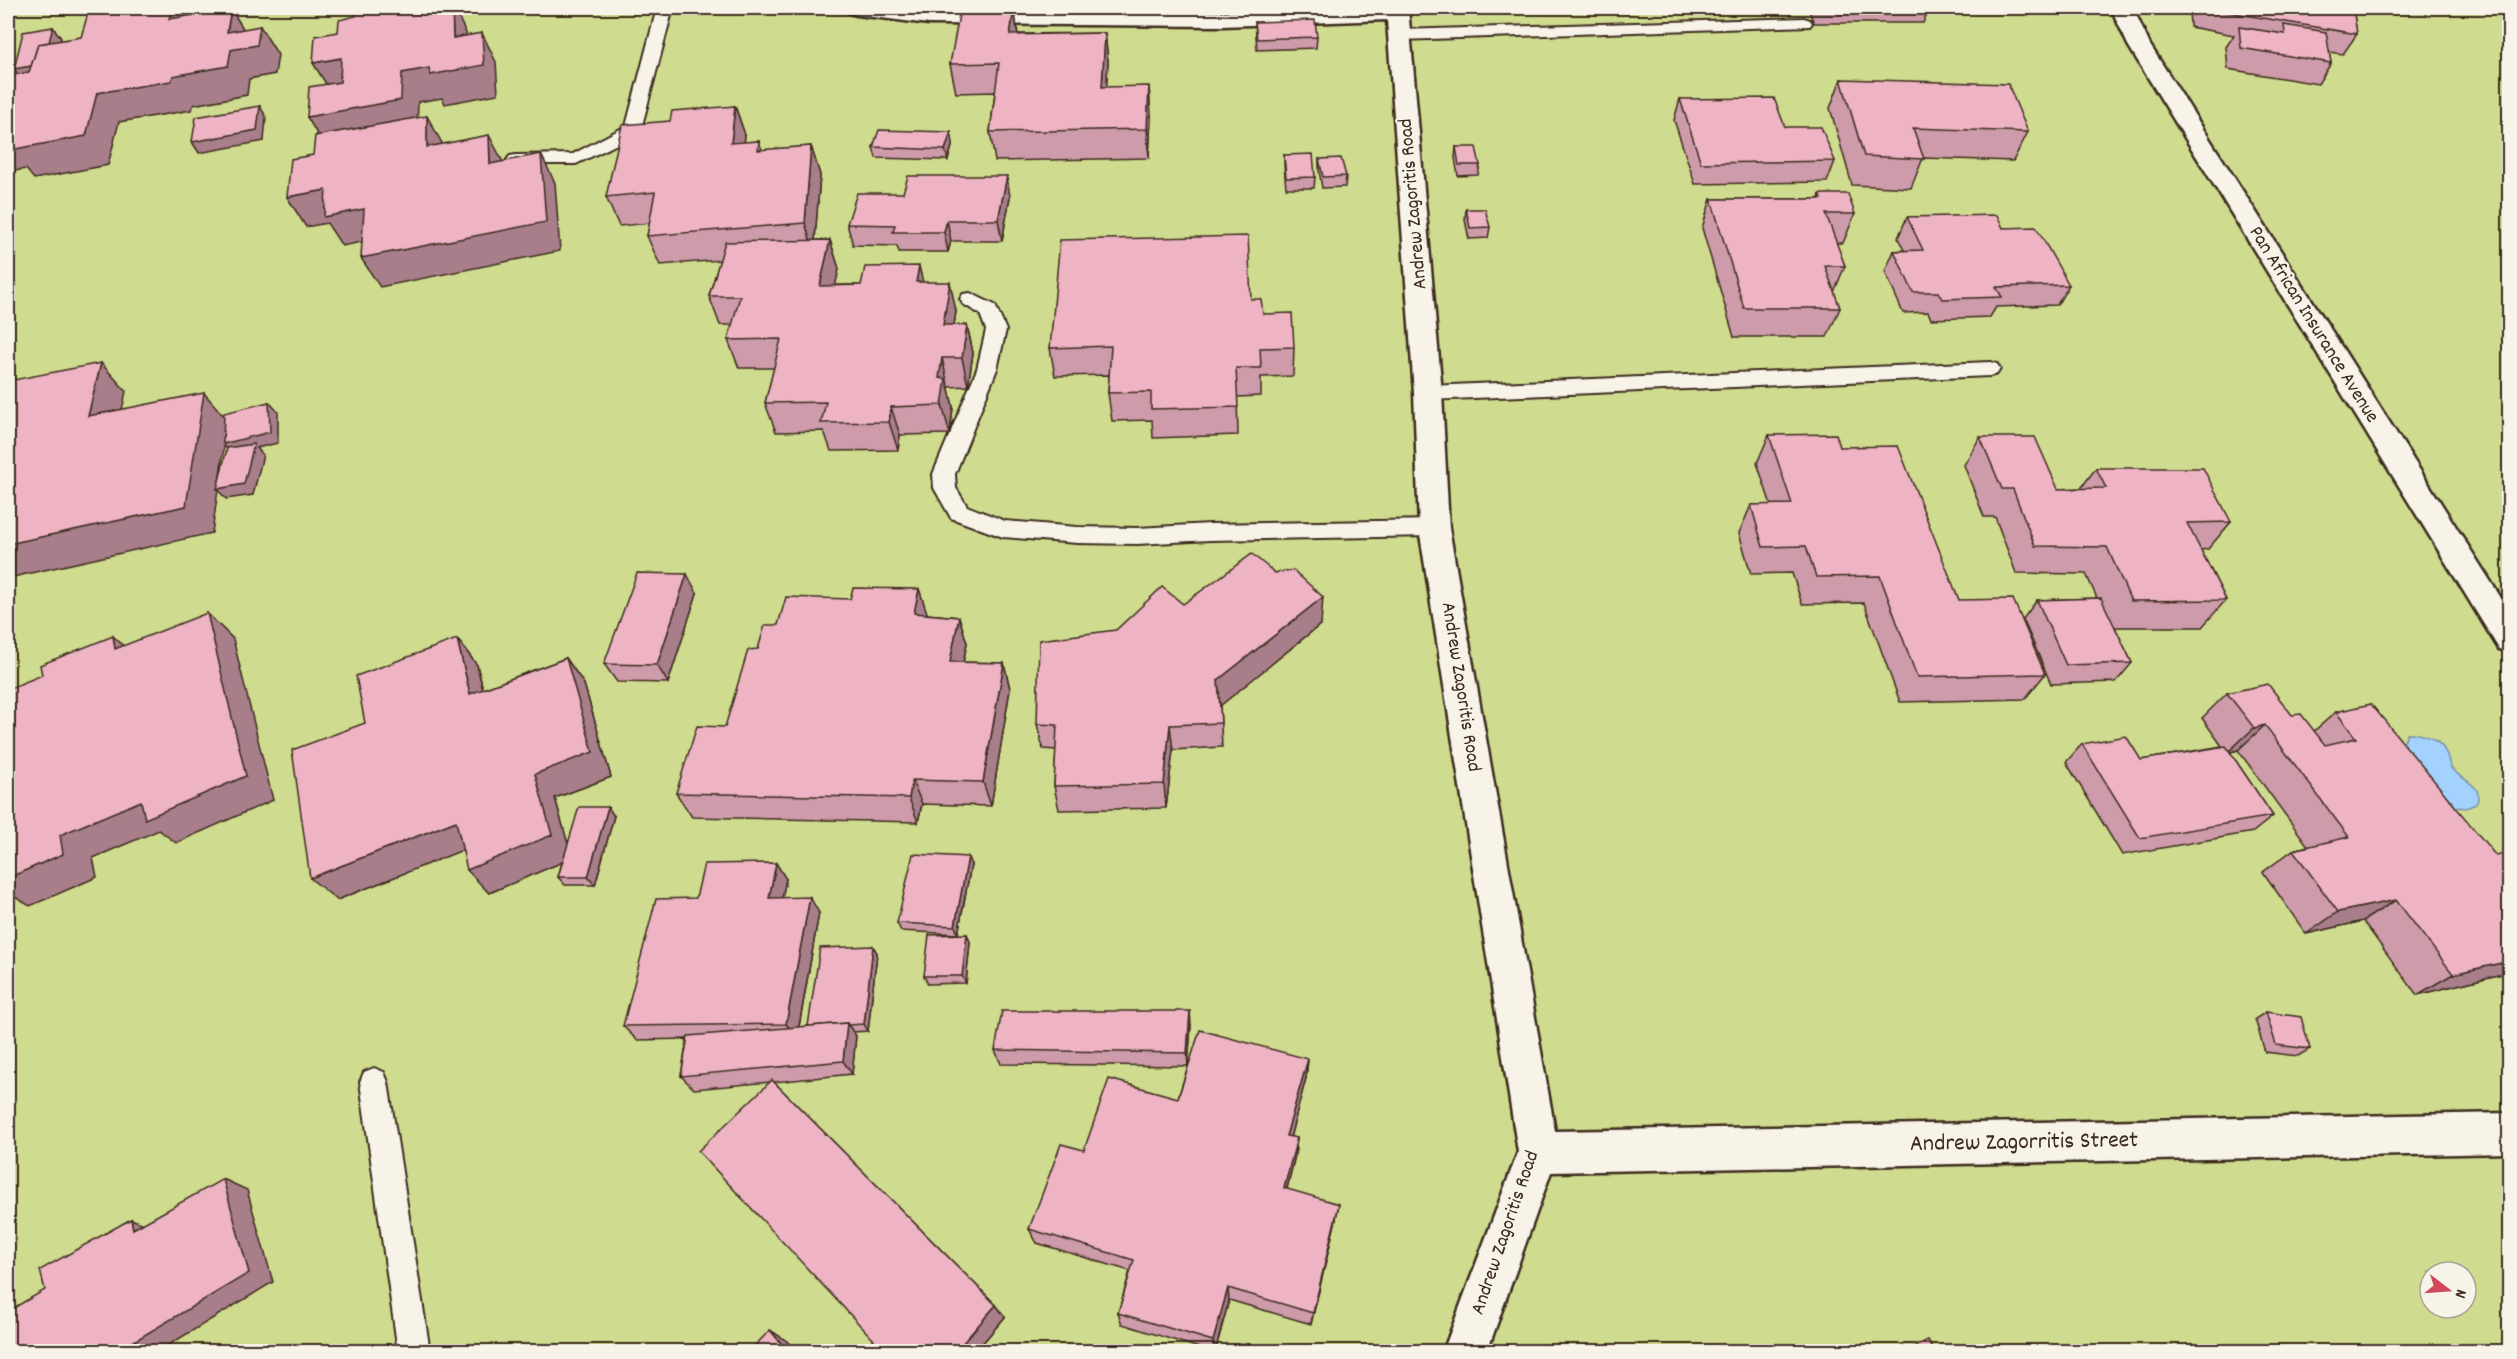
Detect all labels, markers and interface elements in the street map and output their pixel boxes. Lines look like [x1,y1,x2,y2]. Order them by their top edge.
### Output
street label: Andrew Zagoritis Road [1393,117,1435,291]
street label: Pan African Insurance Avenue [2241,221,2385,429]
street label: Andrew Zagoritis Road [1433,600,1487,774]
street label: Andrew Zagorritis Street [1910,1124,2139,1162]
street label: Andrew Zagoritis Road [1465,1147,1547,1319]
north arrow [2418,1260,2478,1320]
text: N [2448,1287,2472,1301]

